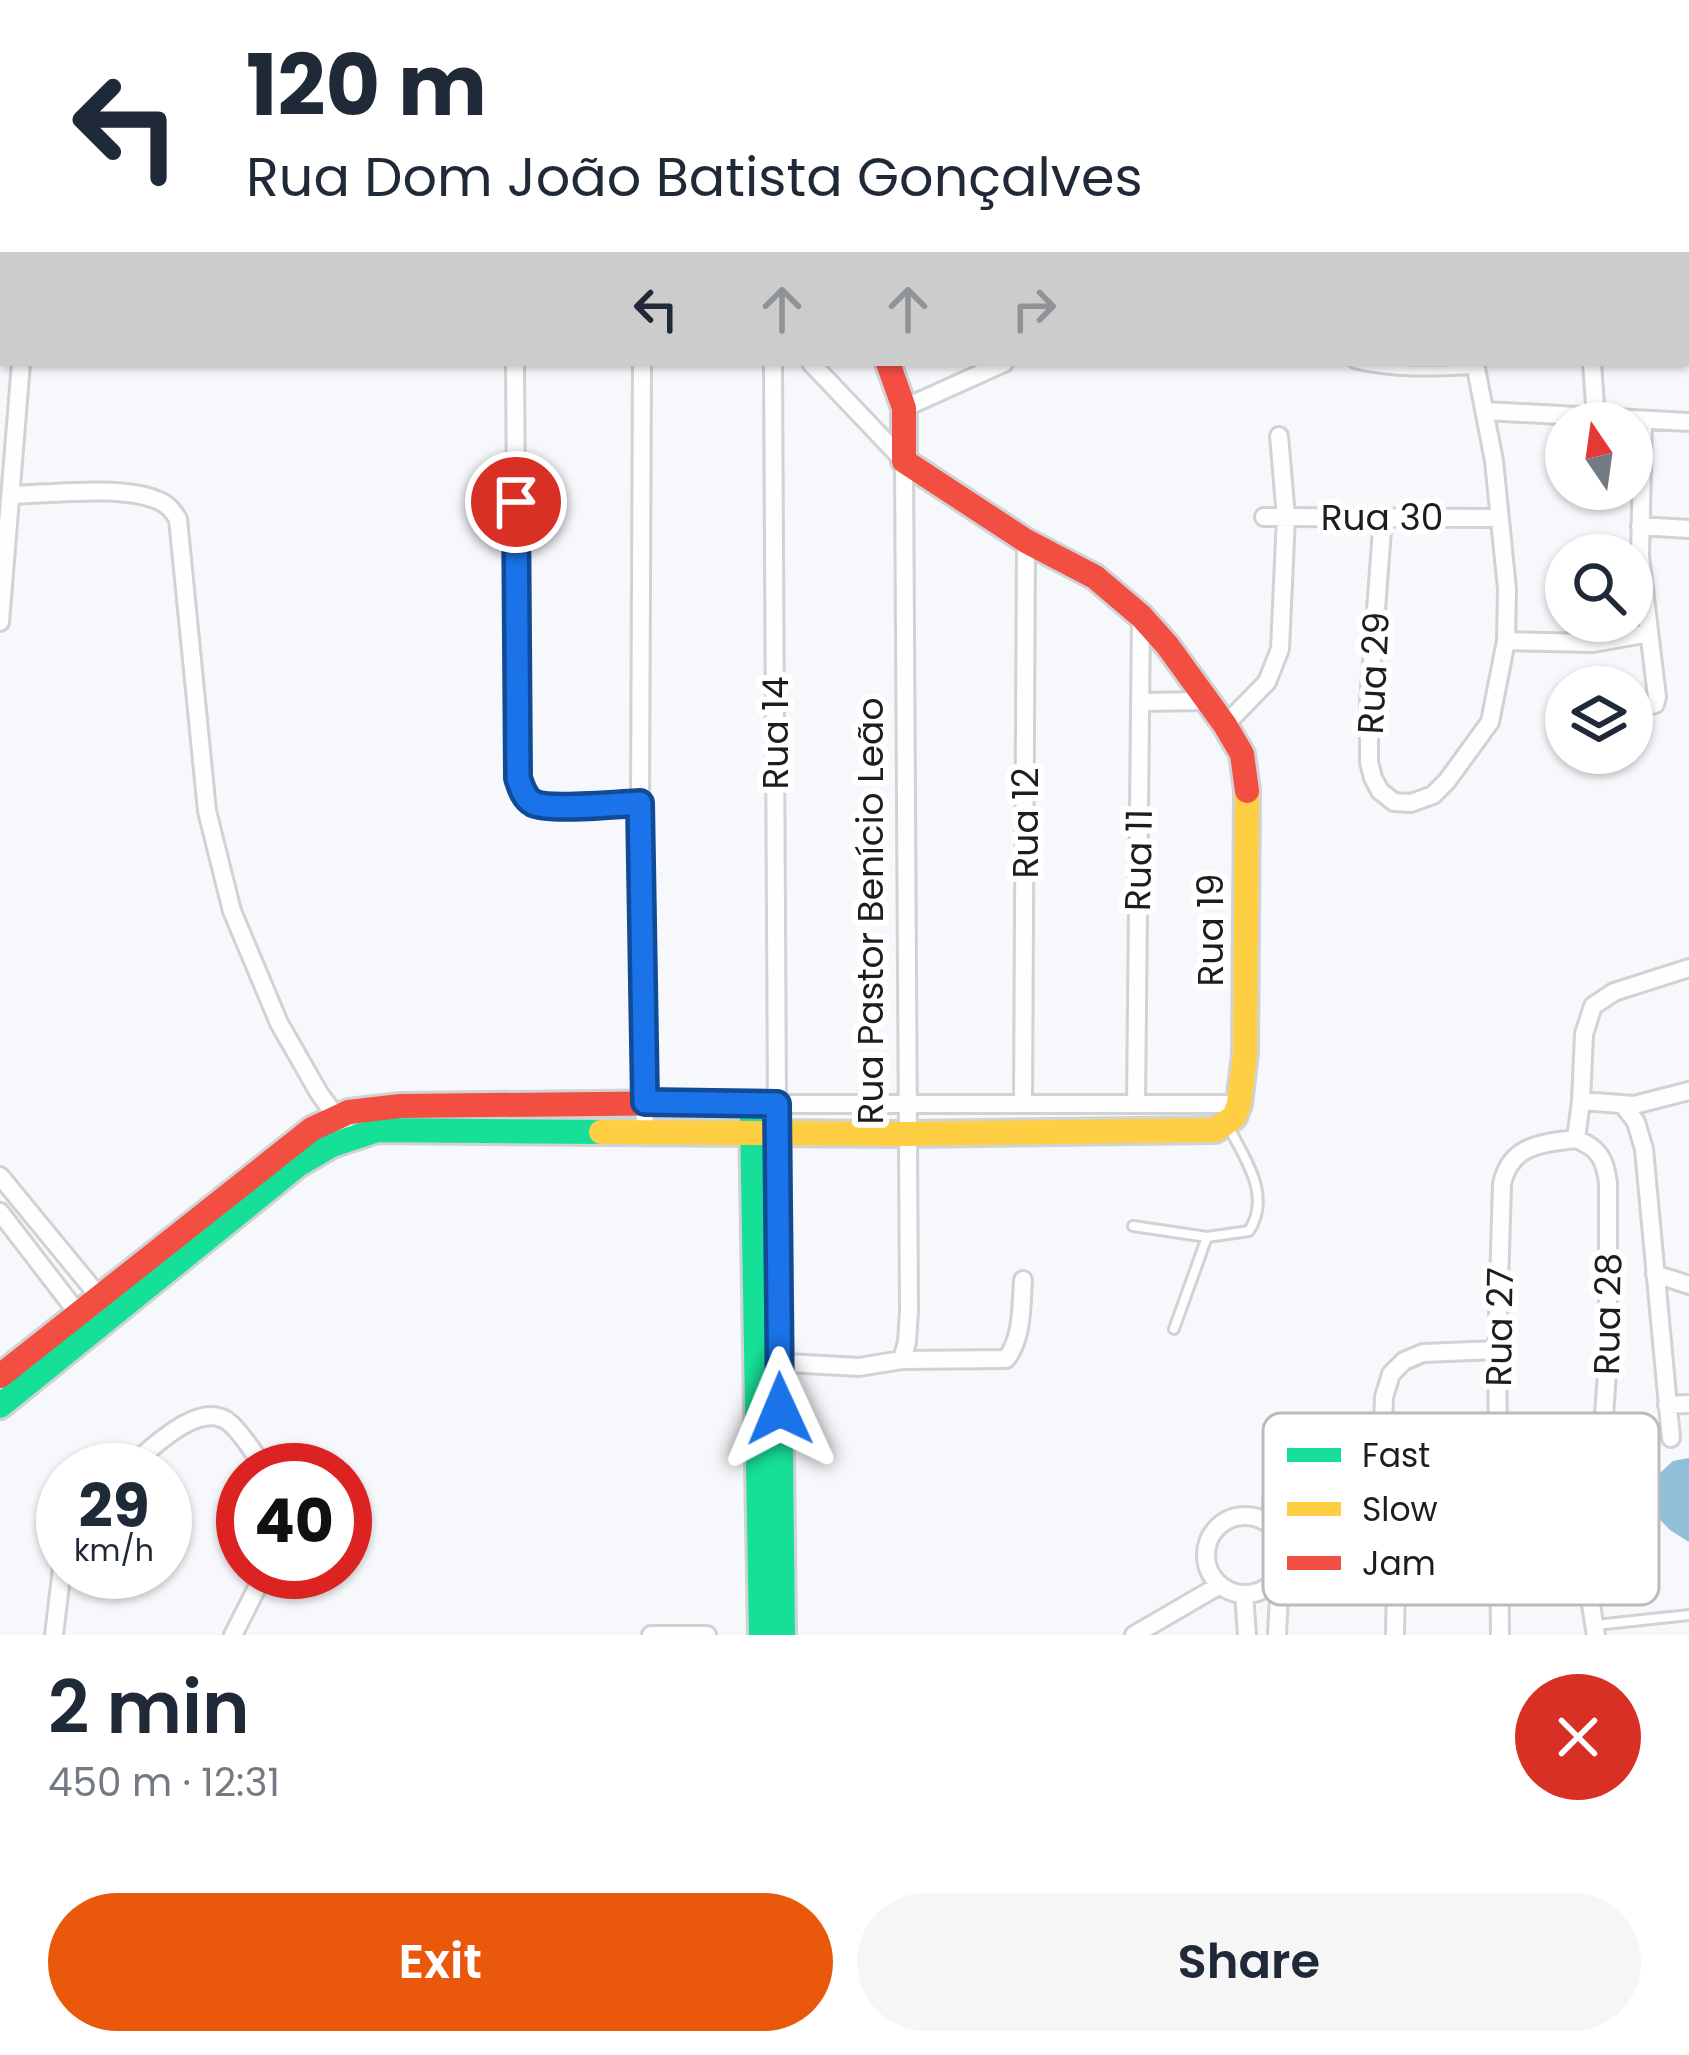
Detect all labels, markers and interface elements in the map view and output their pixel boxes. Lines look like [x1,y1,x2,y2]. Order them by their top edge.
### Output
text: 120 m [246,27,487,144]
icon: left [48,48,204,204]
text: Rua Dom João Batista Gonçalves [246,139,1143,215]
icon: left [623,276,689,342]
icon: ahead [749,276,815,342]
icon: ahead [875,276,941,342]
icon: right [1001,276,1067,342]
north arrow [1545,402,1653,510]
map controls [1545,402,1653,774]
pin [465,451,567,553]
icon: arrive [483,469,549,535]
street label: Rua 30 [1321,492,1443,543]
button: search [1545,534,1653,642]
street label: Rua 29 [1345,611,1402,735]
button: layers [1545,666,1653,774]
street label: Rua 14 [750,676,801,790]
street label: Rua Pastor Benício Leão [845,698,896,1124]
street label: Rua 12 [1000,767,1051,879]
street label: Rua 11 [1112,809,1165,911]
street label: Rua 19 [1185,873,1236,987]
street label: Rua 28 [1581,1252,1634,1376]
street label: Rua 27 [1473,1267,1526,1387]
position arrow [717,1346,843,1472]
legend [1263,1413,1659,1605]
text: Fast [1362,1432,1430,1479]
speed limit sign: 40 [216,1443,372,1599]
text: 29 [78,1464,150,1548]
text: Slow [1362,1486,1438,1533]
text: km/h [74,1529,154,1572]
text: Jam [1362,1540,1436,1587]
text: 2 min [48,1657,250,1758]
button: close [1515,1674,1641,1800]
text: 450 m · 12:31 [48,1755,280,1810]
button: Exit [48,1893,833,2031]
button: Share [857,1893,1641,2031]

